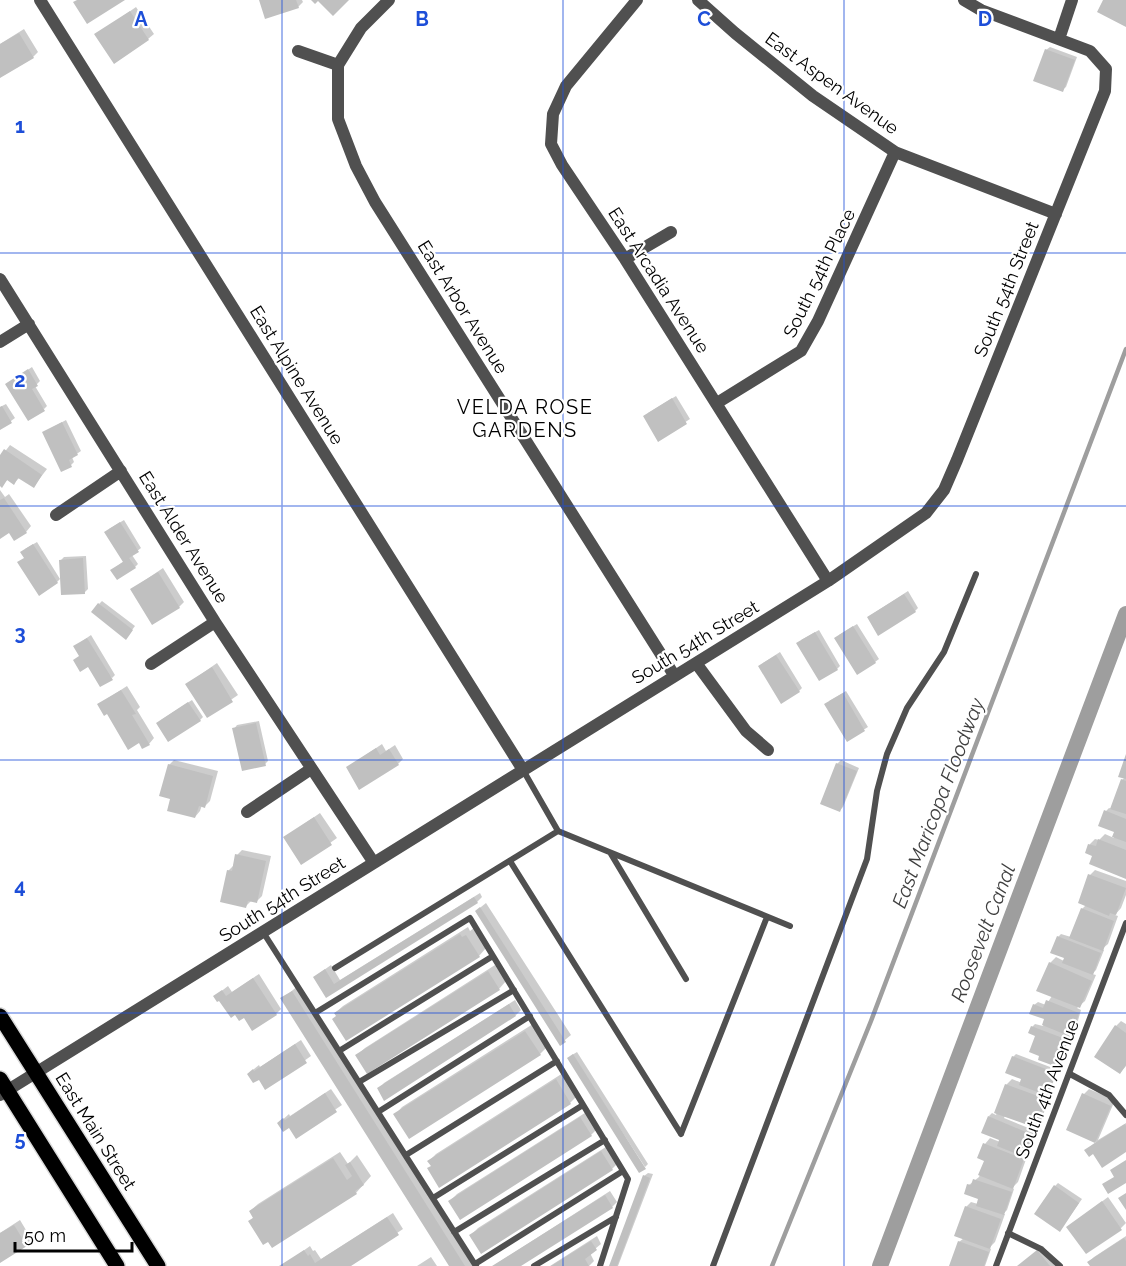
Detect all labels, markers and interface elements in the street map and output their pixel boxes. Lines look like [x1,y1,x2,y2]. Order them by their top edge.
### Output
text: A [134,7,148,31]
text: B [415,7,429,31]
text: C [697,7,711,31]
text: D [978,7,992,31]
street label: East Aspen Avenue [761,28,903,139]
text: 1 [15,114,25,138]
street label: East Arcadia Avenue [604,203,714,357]
street label: South 54th Place [779,205,859,341]
street label: South 54th Street [969,218,1043,360]
street label: East Arbor Avenue [414,237,513,378]
street label: East Alpine Avenue [246,302,348,449]
text: 2 [14,368,26,392]
district label: VELDA ROSE GARDENS [457,395,593,442]
street label: East Alder Avenue [135,467,233,607]
street label: South 54th Street [628,596,762,688]
text: 3 [14,621,26,645]
water label: East Maricopa Floodway [887,694,990,911]
street label: South 54th Street [215,852,349,946]
water label: Roosevelt Canal [946,861,1020,1005]
text: 4 [14,874,26,898]
street label: South 4th Avenue [1011,1016,1083,1161]
street label: East Main Street [51,1068,141,1194]
text: 5 [14,1127,26,1151]
scale bar [15,1215,132,1253]
text: 50 m [24,1225,66,1246]

